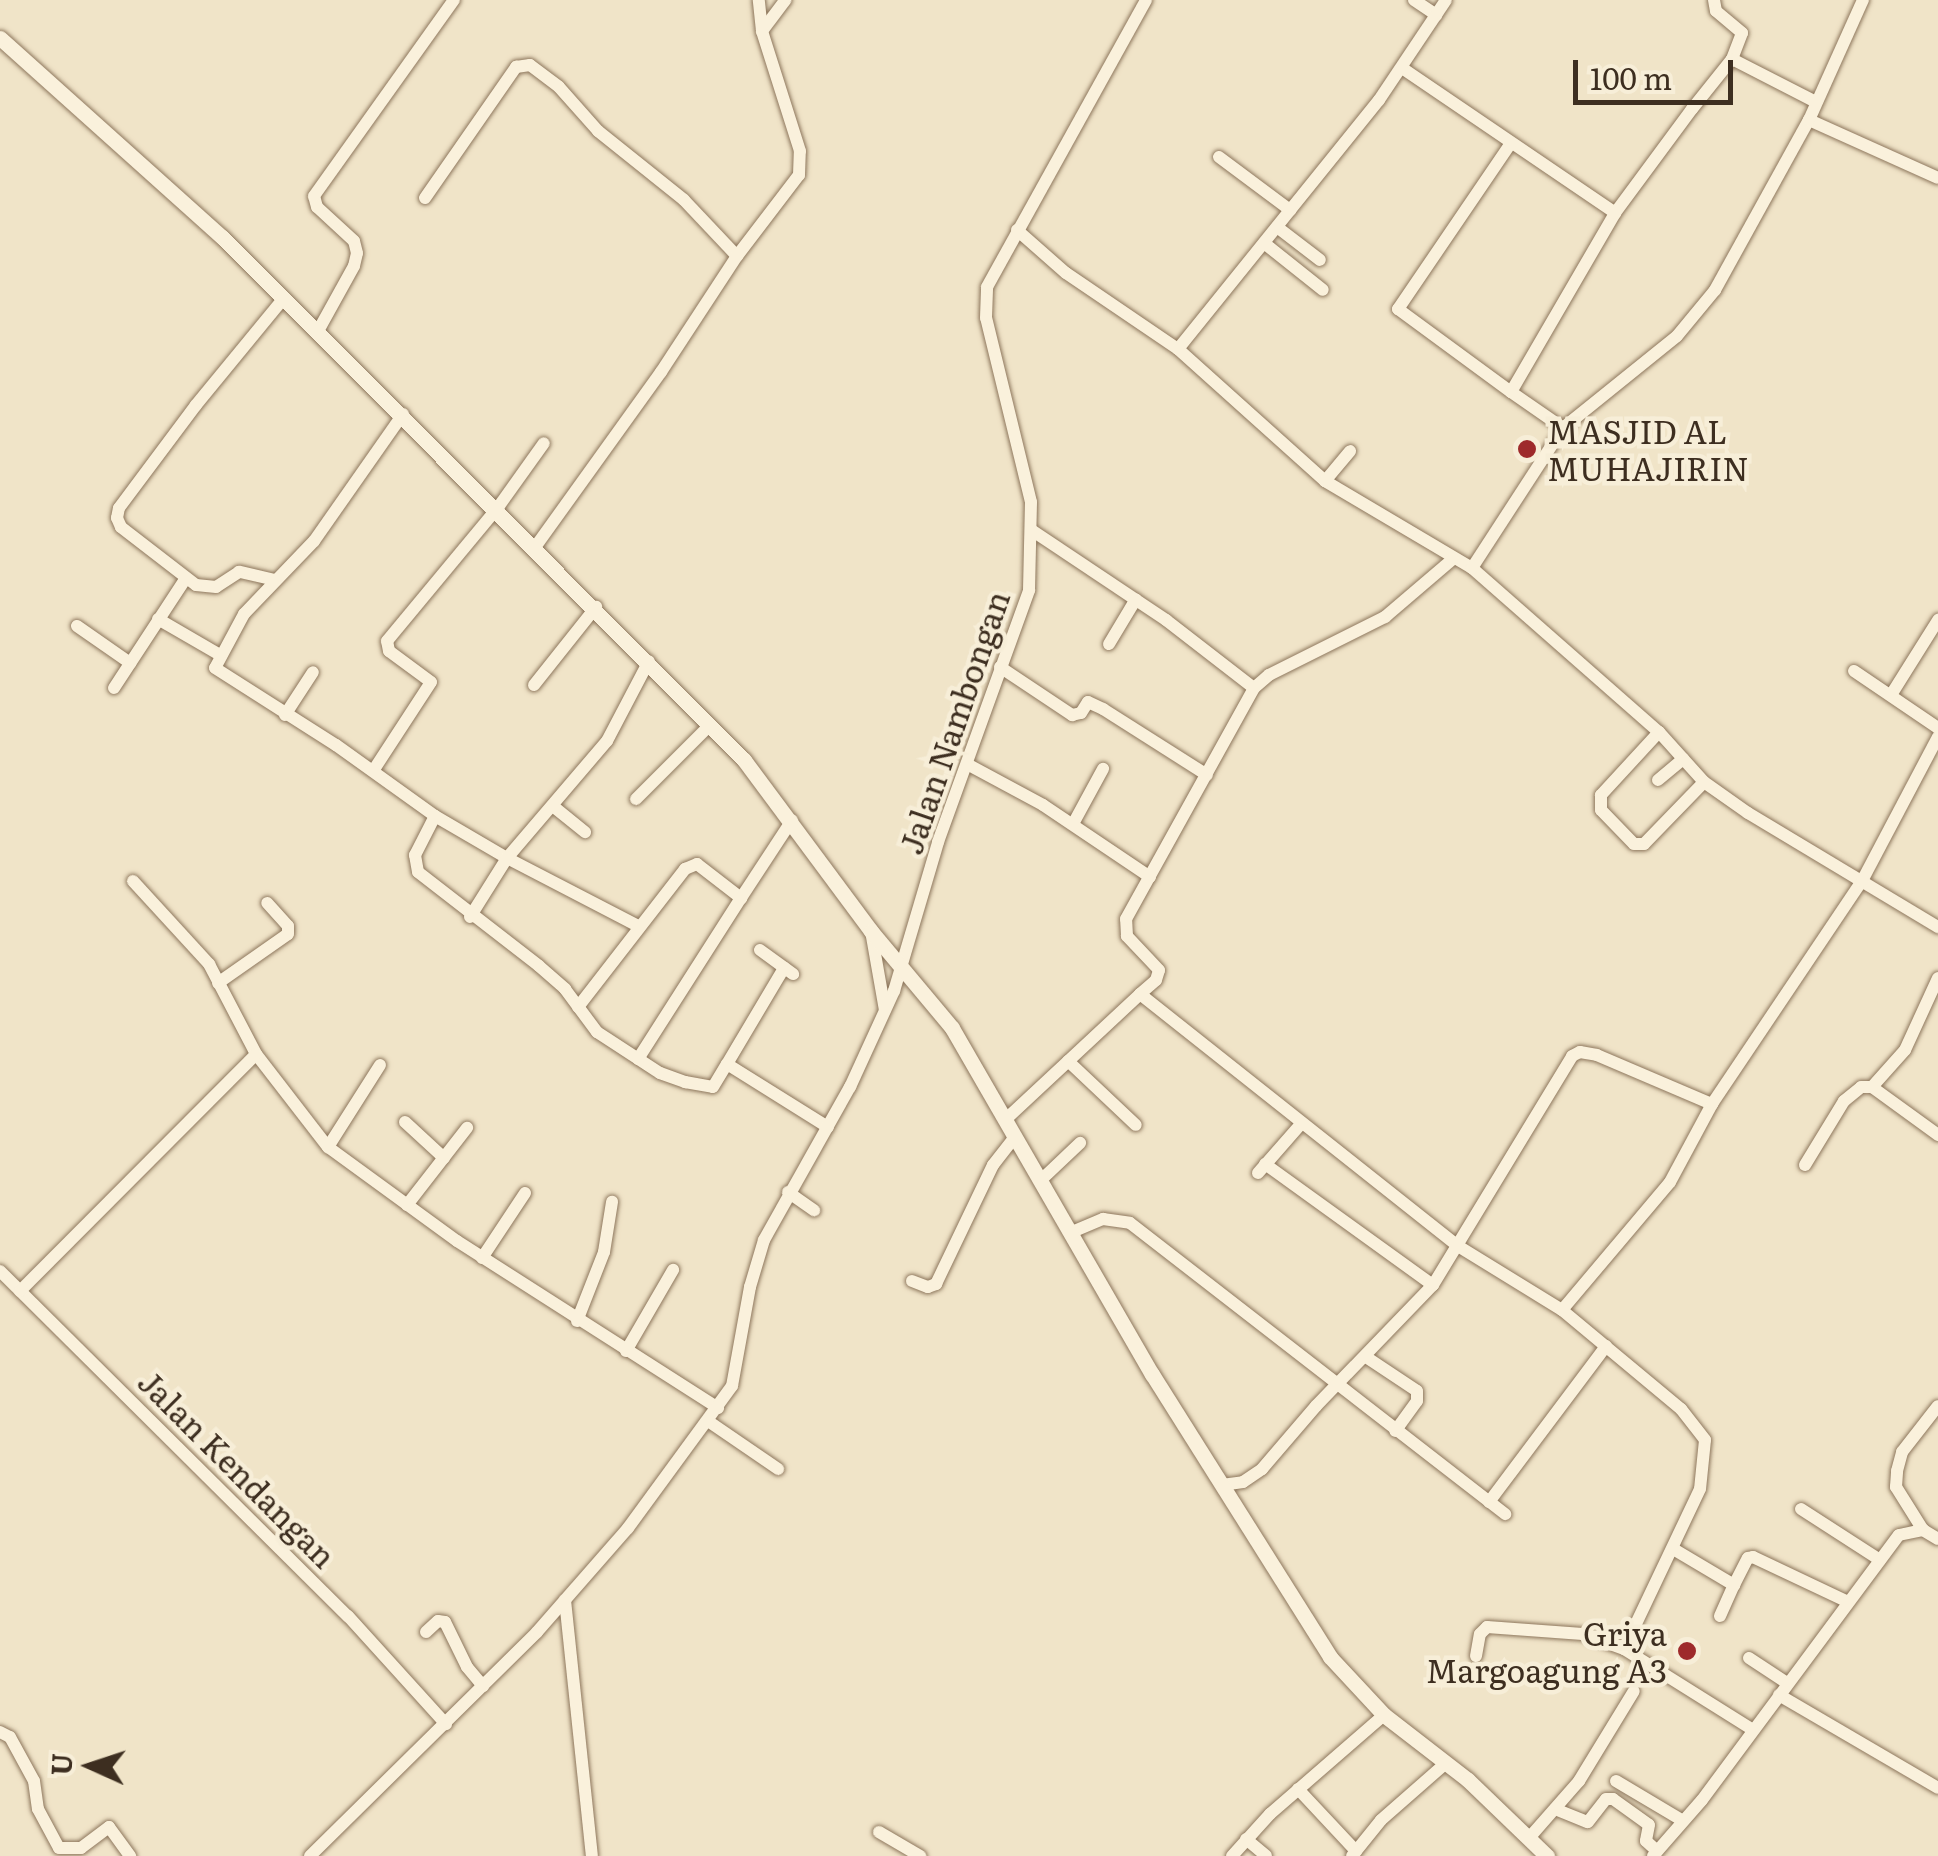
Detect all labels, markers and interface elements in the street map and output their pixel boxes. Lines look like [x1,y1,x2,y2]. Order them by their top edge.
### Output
scale bar [1578,40,1738,102]
text: 100 m [1590,55,1672,99]
place label: MASJID AL MUHAJIRIN [1547,412,1749,487]
marker: MASJID AL MUHAJIRIN [1516,438,1538,460]
street label: Jalan Nambongan [890,585,1016,859]
street label: Jalan Kendangan [131,1361,345,1575]
place label: Griya Margoagung A3 [1426,1614,1667,1689]
marker: Griya Margoagung A3 [1676,1640,1698,1662]
north arrow [40,1716,140,1816]
text: U [38,1752,82,1777]

